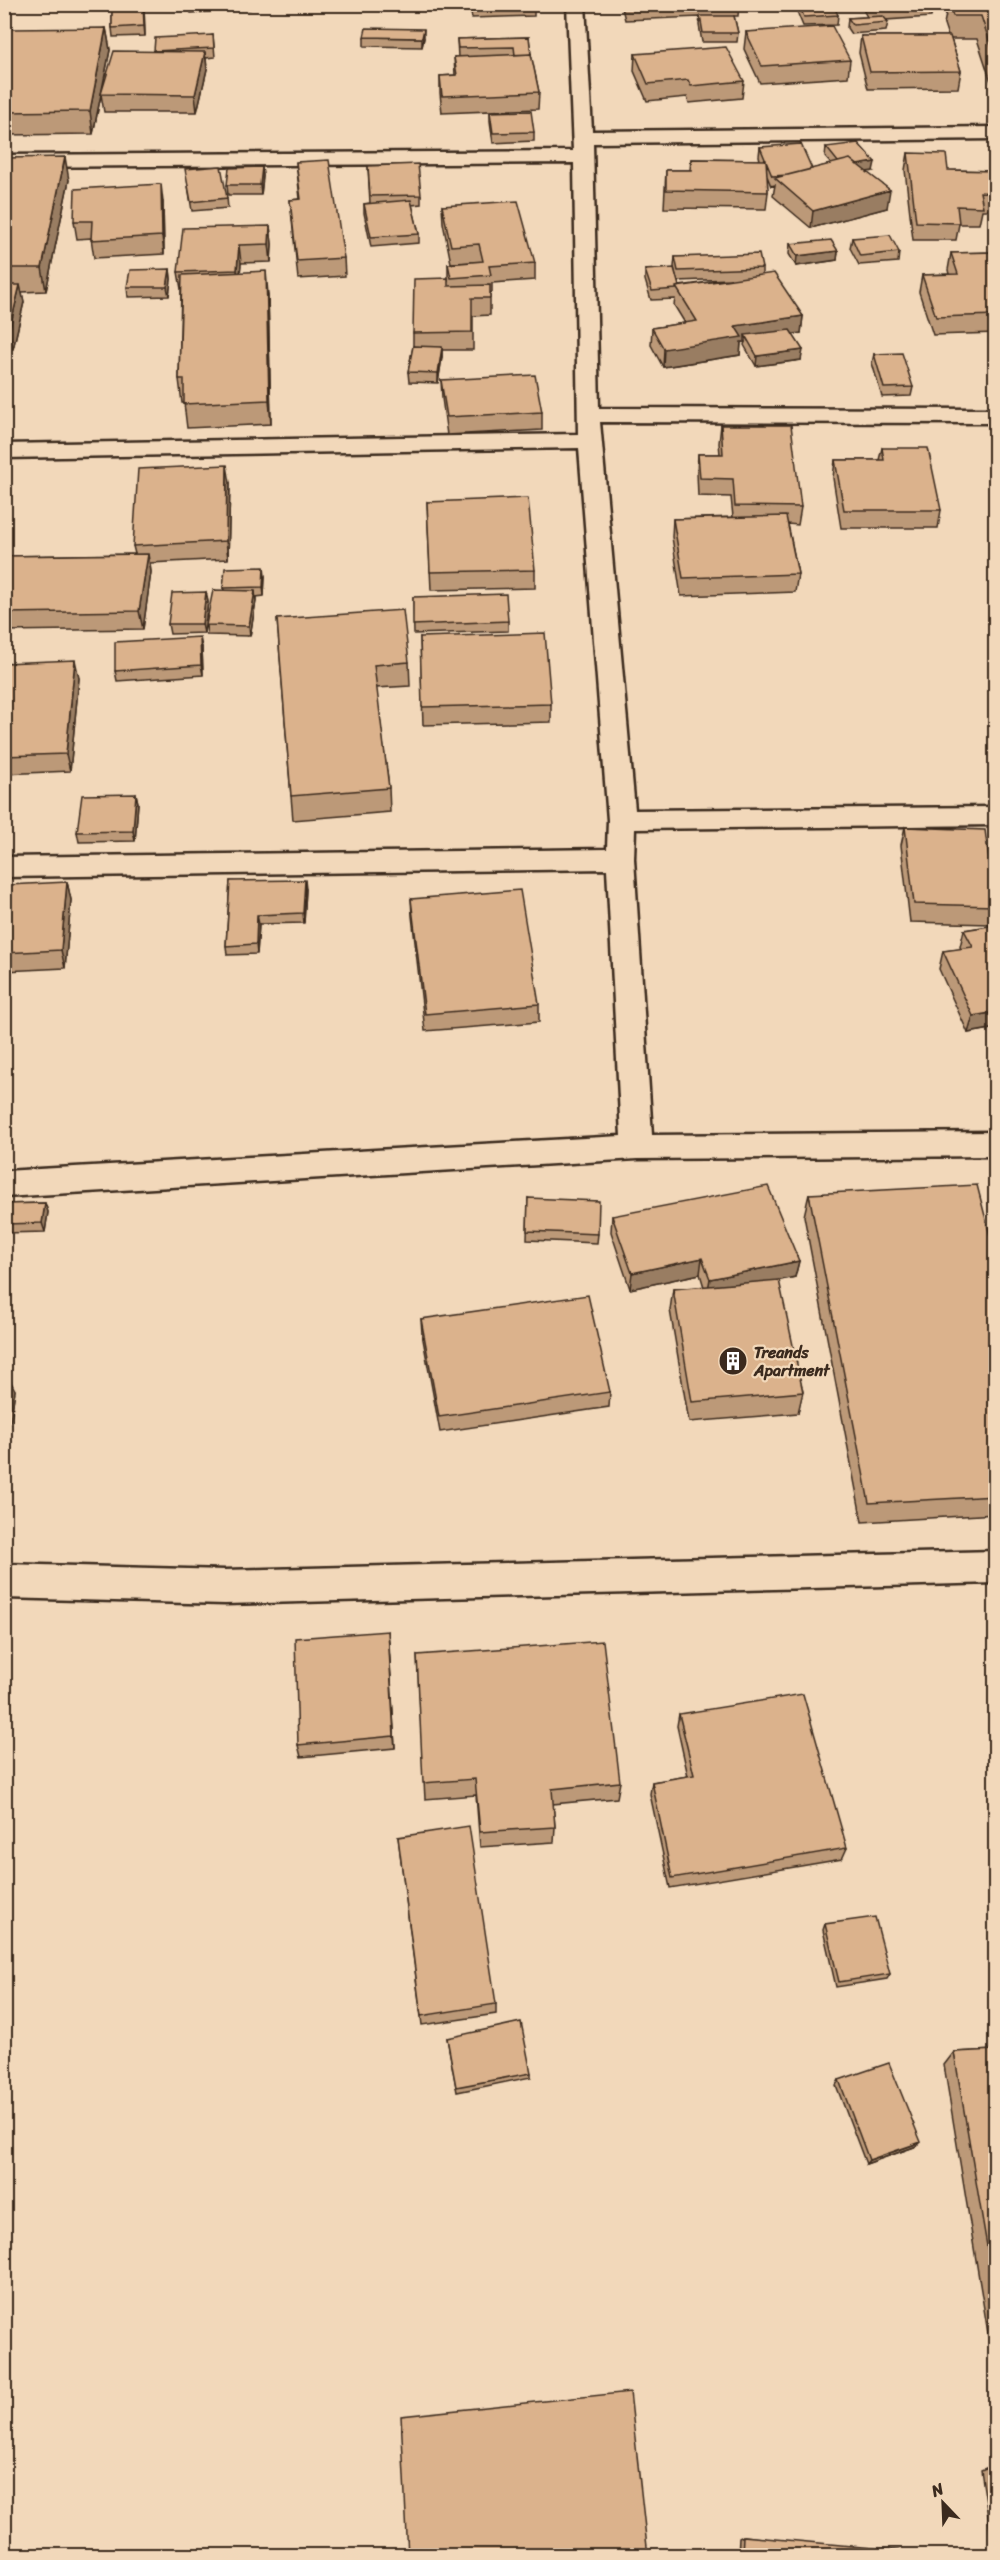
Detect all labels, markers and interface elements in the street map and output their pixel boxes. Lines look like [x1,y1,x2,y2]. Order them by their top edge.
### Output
place label: Treands Apartment [753,1338,831,1385]
building icon: Treands Apartment [717,1345,749,1377]
north arrow [913,2473,973,2533]
text: N [926,2474,949,2506]

